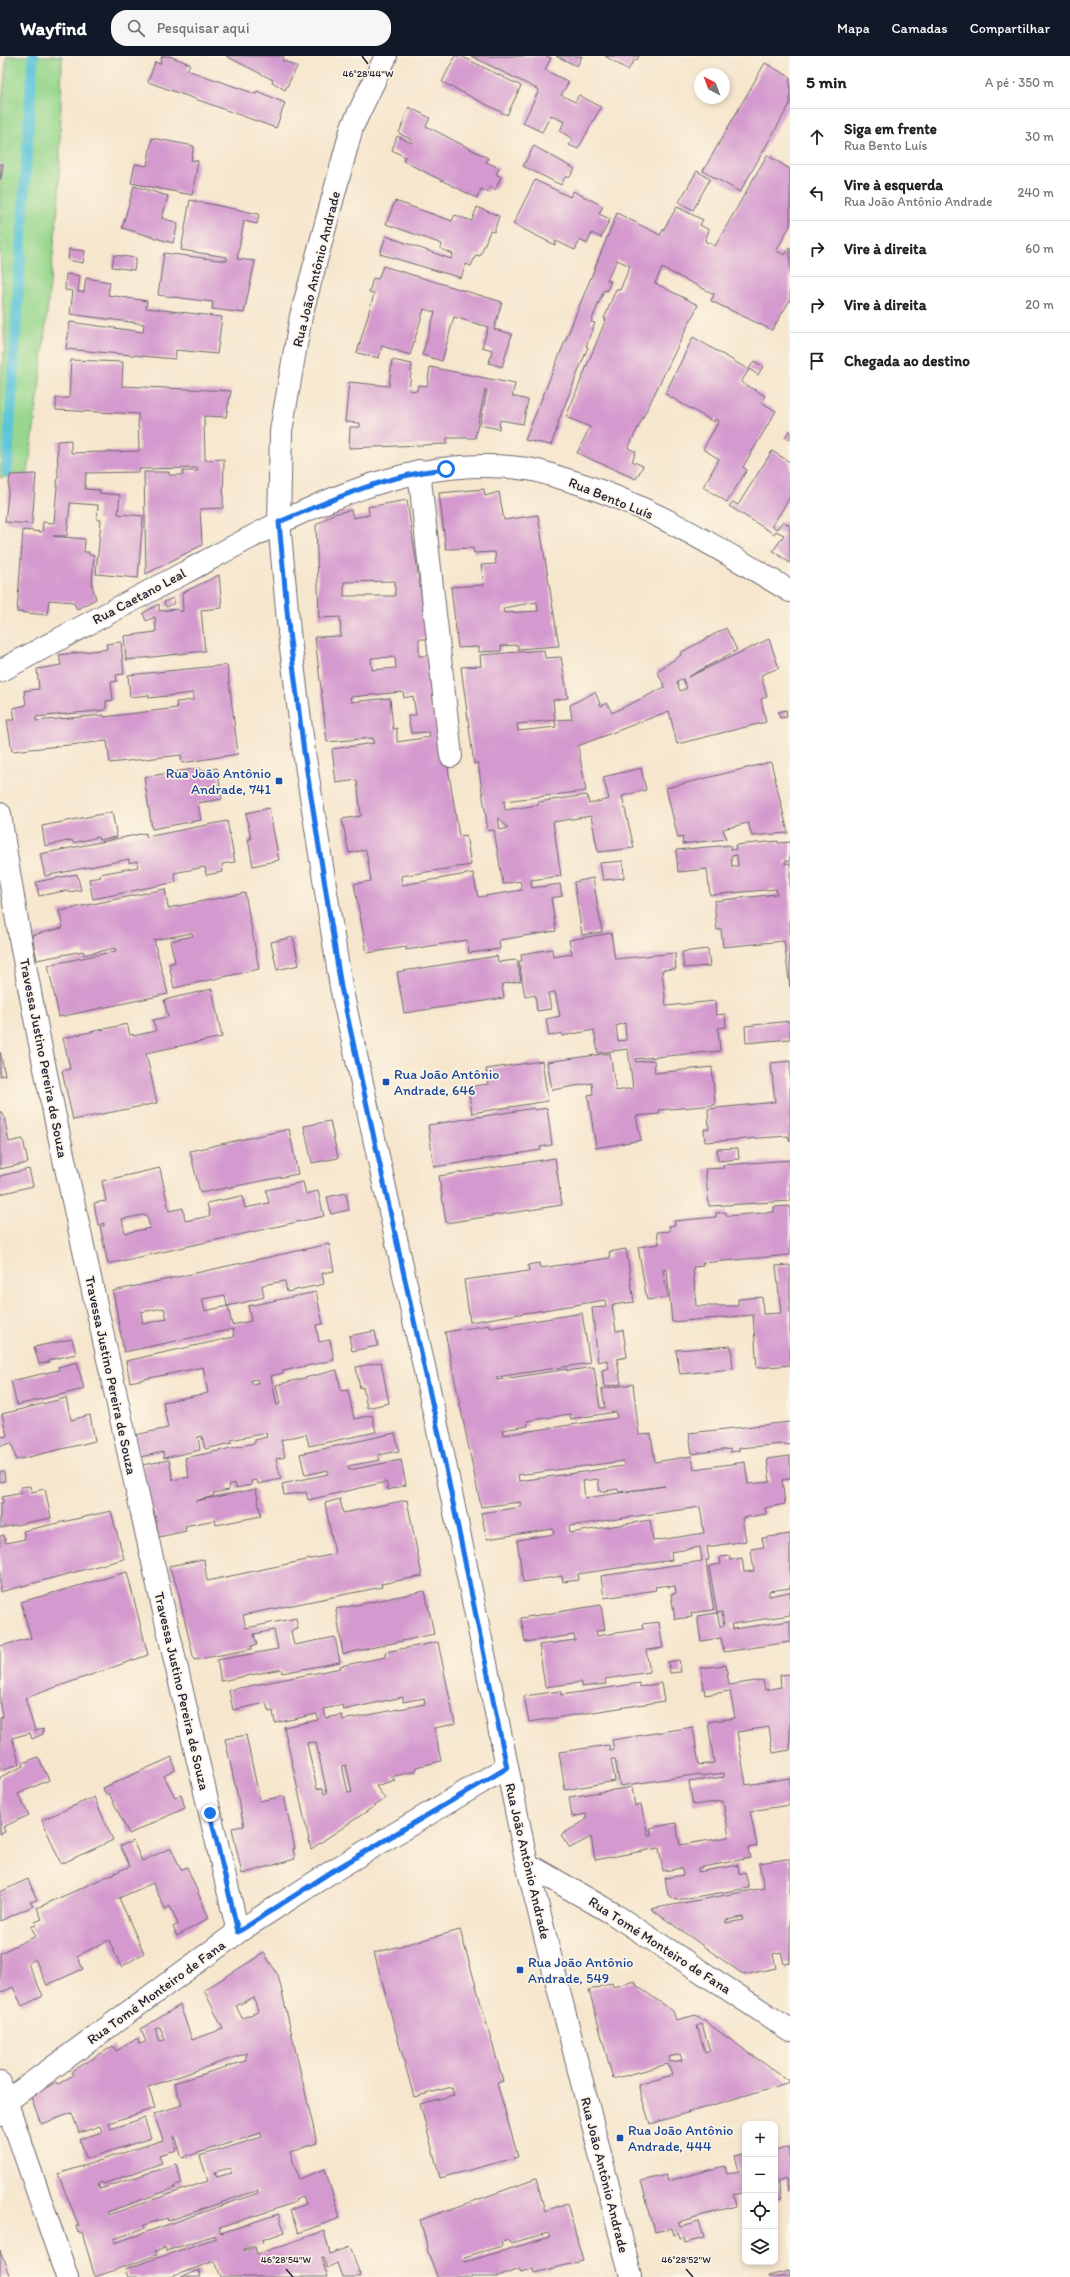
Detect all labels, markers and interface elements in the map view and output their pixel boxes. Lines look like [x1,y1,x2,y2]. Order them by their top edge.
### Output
search box [111,10,391,46]
text: Wayfind [20,17,87,40]
icon: search [125,17,147,39]
text: Pesquisar aqui [157,19,249,37]
text: Mapa [837,20,870,37]
text: Camadas [892,20,948,37]
text: Compartilhar [970,20,1050,37]
text: 46°28'44"W [342,67,394,80]
north arrow [694,68,730,104]
text: 5 min [806,72,846,92]
text: A pé · 350 m [985,75,1054,90]
text: Siga em frente [844,120,937,138]
icon: ahead [806,126,828,148]
text: 30 m [1025,129,1054,144]
text: Rua Bento Luís [844,138,927,153]
text: Vire à esquerda [844,176,943,194]
icon: left [806,182,828,204]
text: 240 m [1017,185,1054,200]
street label: Rua João Antônio Andrade [289,189,344,349]
text: Rua João Antônio Andrade [844,194,993,209]
icon: right [806,238,828,260]
text: Vire à direita [844,240,927,258]
text: 60 m [1025,241,1054,256]
icon: right [806,294,828,316]
text: Vire à direita [844,296,927,314]
text: 20 m [1025,297,1054,312]
icon: arrive [806,350,828,372]
text: Chegada ao destino [844,352,970,370]
route start [437,460,455,478]
street label: Rua Bento Luís [566,474,656,523]
street label: Rua Caetano Leal [89,565,189,628]
place label: Rua João Antônio Andrade, 741 [166,765,271,798]
marker: Rua João Antônio Andrade, 741 [274,776,284,786]
street label: Travessa Justino Pereira de Souza [16,957,71,1159]
place label: Rua João Antônio Andrade, 646 [394,1066,499,1099]
marker: Rua João Antônio Andrade, 646 [381,1077,391,1087]
street label: Travessa Justino Pereira de Souza [81,1274,140,1476]
street label: Travessa Justino Pereira de Souza [150,1590,213,1792]
street label: Rua João Antônio Andrade [501,1781,554,1941]
route end [201,1804,219,1822]
street label: Rua Tomé Monteiro de Fana [585,1893,735,1998]
street label: Rua Tomé Monteiro de Fana [84,1936,229,2048]
place label: Rua João Antônio Andrade, 549 [528,1954,633,1987]
marker: Rua João Antônio Andrade, 549 [515,1965,525,1975]
street label: Rua João Antônio Andrade [577,2095,632,2255]
map controls [742,2121,778,2265]
button: + [742,2121,778,2157]
place label: Rua João Antônio Andrade, 444 [628,2122,733,2155]
marker: Rua João Antônio Andrade, 444 [615,2133,625,2143]
button: − [742,2157,778,2193]
button: locate [742,2193,778,2229]
button: layers [742,2229,778,2265]
text: 46°28'54"W [261,2253,312,2266]
text: 46°28'52"W [661,2253,711,2266]

